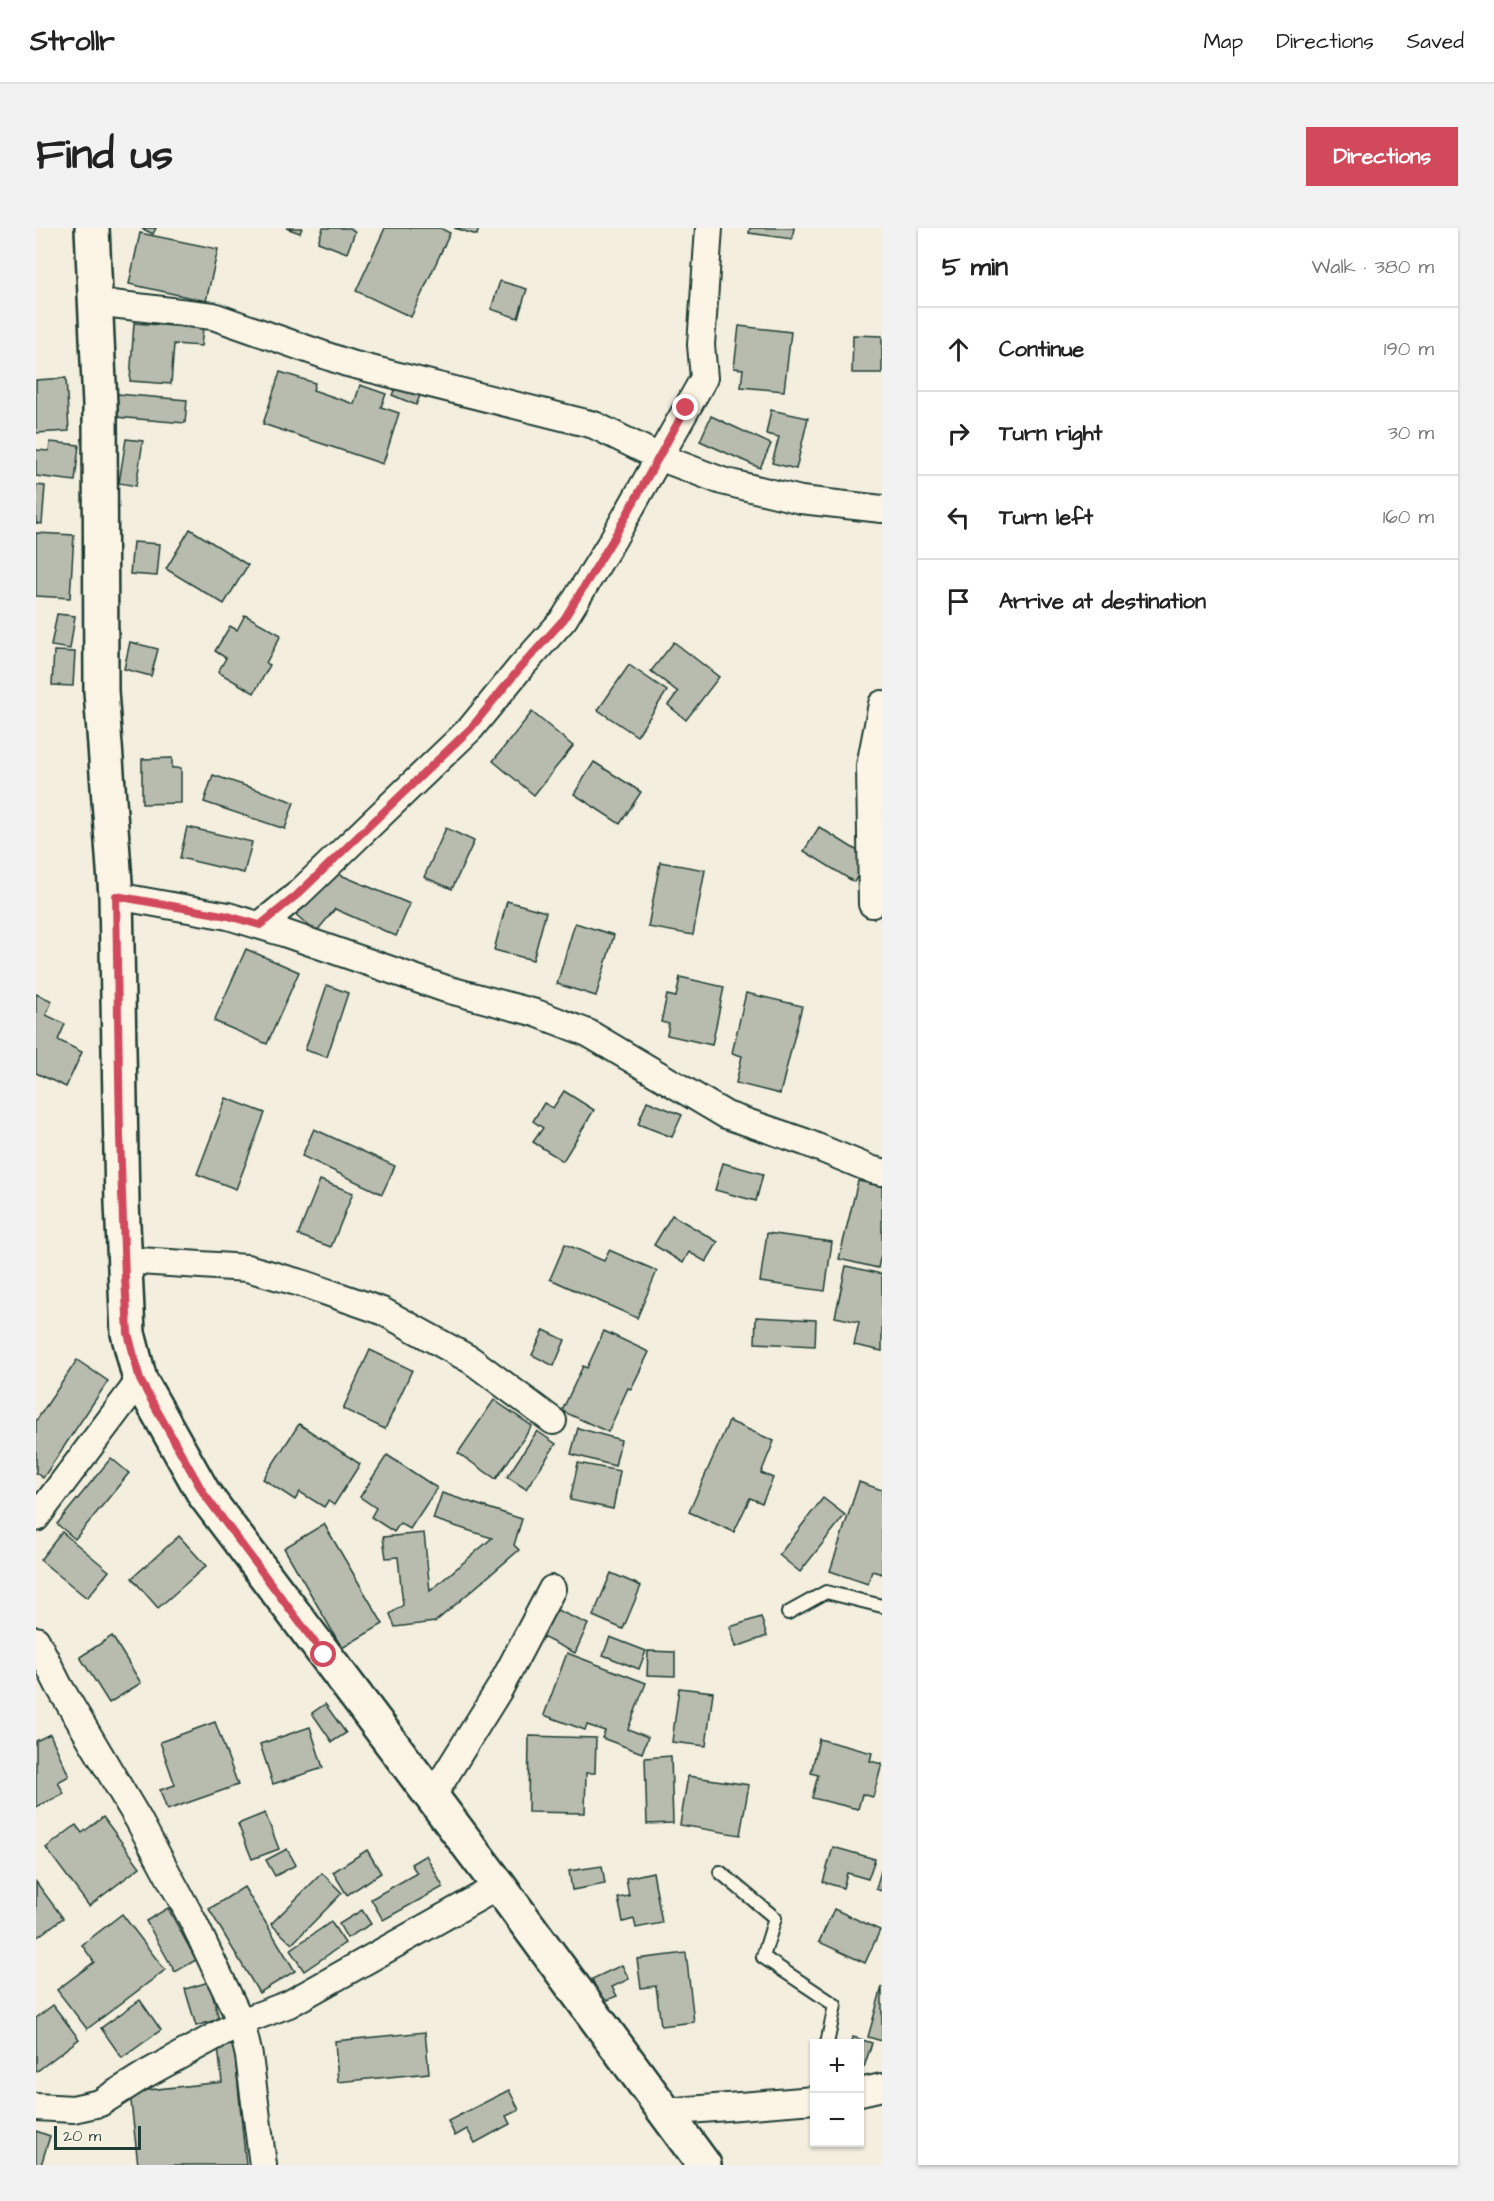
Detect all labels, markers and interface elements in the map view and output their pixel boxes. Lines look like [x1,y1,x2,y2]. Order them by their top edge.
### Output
text: Strollr [30,22,115,61]
text: Map [1203,27,1243,56]
text: Directions [1276,27,1374,56]
text: Saved [1407,27,1464,56]
text: Find us [36,127,173,185]
button: Directions [1306,127,1458,186]
text: 5 min [942,249,1008,285]
text: Walk · 380 m [1311,253,1434,281]
icon: ahead [942,333,975,366]
text: Continue [999,334,1084,365]
text: 190 m [1384,335,1434,363]
route end [672,394,698,420]
icon: right [942,417,975,450]
text: Turn right [999,418,1102,449]
text: 30 m [1388,419,1434,447]
icon: left [942,501,975,534]
text: Turn left [999,502,1093,533]
text: 160 m [1383,503,1434,531]
icon: arrive [942,585,975,618]
text: Arrive at destination [999,586,1206,617]
route start [310,1641,336,1667]
map controls [810,2039,864,2147]
button: + [810,2039,864,2093]
button: − [810,2093,864,2147]
scale bar [54,2123,141,2150]
text: 20 m [63,2125,101,2147]

